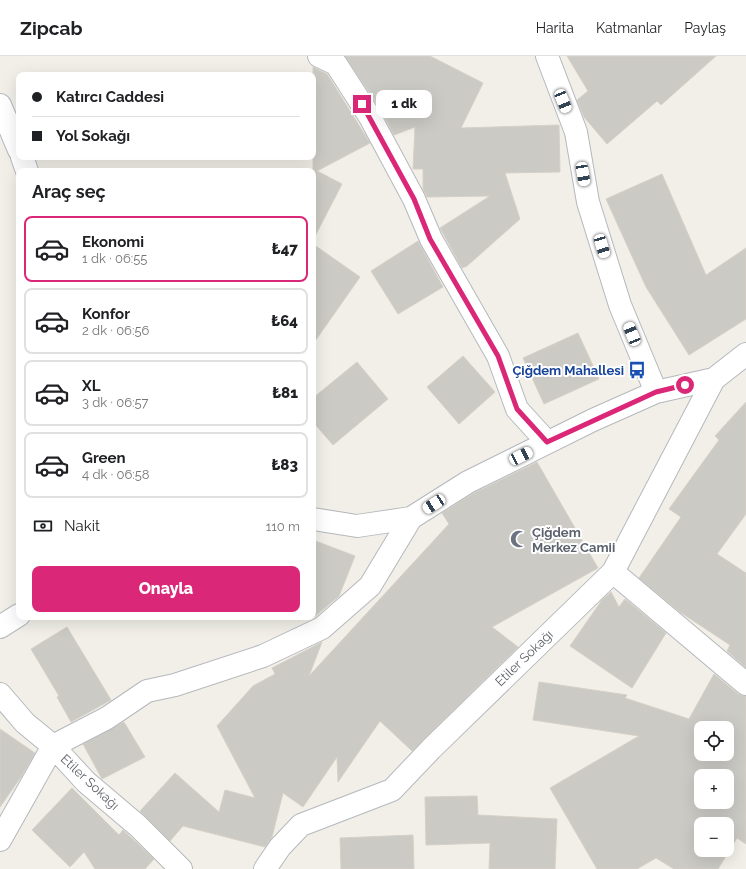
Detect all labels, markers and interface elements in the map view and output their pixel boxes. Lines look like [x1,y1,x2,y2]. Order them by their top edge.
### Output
text: Zipcab [20,17,82,39]
text: Harita [536,20,574,36]
text: Katmanlar [596,20,662,36]
text: Paylaş [684,20,726,36]
text: Katırcı Caddesi [56,88,164,106]
car [553,88,573,114]
callout: 1 dk [376,90,432,118]
route end [353,95,371,113]
text: 1 dk [391,96,417,111]
text: Yol Sokağı [56,127,130,145]
car [575,161,591,187]
text: Araç seç [32,181,106,202]
icon: car [34,231,70,267]
text: Ekonomi [82,233,144,251]
car [593,233,611,259]
text: ₺47 [272,240,298,258]
text: 1 dk · 06:55 [82,251,147,266]
icon: car [34,303,70,339]
text: Konfor [82,305,130,323]
text: ₺64 [271,312,298,330]
car [622,321,642,347]
text: 2 dk · 06:56 [82,323,149,338]
bus stop icon: Çiğdem Mahallesi [627,360,647,380]
place label: Çiğdem Mahallesi [512,363,624,378]
icon: car [34,375,70,411]
route start [676,376,694,394]
text: XL [82,377,100,395]
text: ₺81 [272,384,298,402]
text: 3 dk · 06:57 [82,395,149,410]
car [508,445,534,467]
icon: car [34,447,70,483]
text: Green [82,449,126,467]
text: ₺83 [271,456,298,474]
text: 4 dk · 06:58 [82,467,150,482]
car [421,492,447,516]
icon: cash [32,515,54,537]
text: Nakit [64,517,100,535]
text: 110 m [266,519,300,534]
place label: Çiğdem Merkez Camii [532,525,615,555]
mosque icon: Çiğdem Merkez Camii [509,529,529,549]
button: Onayla [32,566,300,612]
street label: Etiler Sokağı [492,627,556,689]
map controls [694,721,734,857]
button: locate [694,721,734,761]
street label: Etiler Sokağı [58,751,122,813]
button: + [694,769,734,809]
button: − [694,817,734,857]

